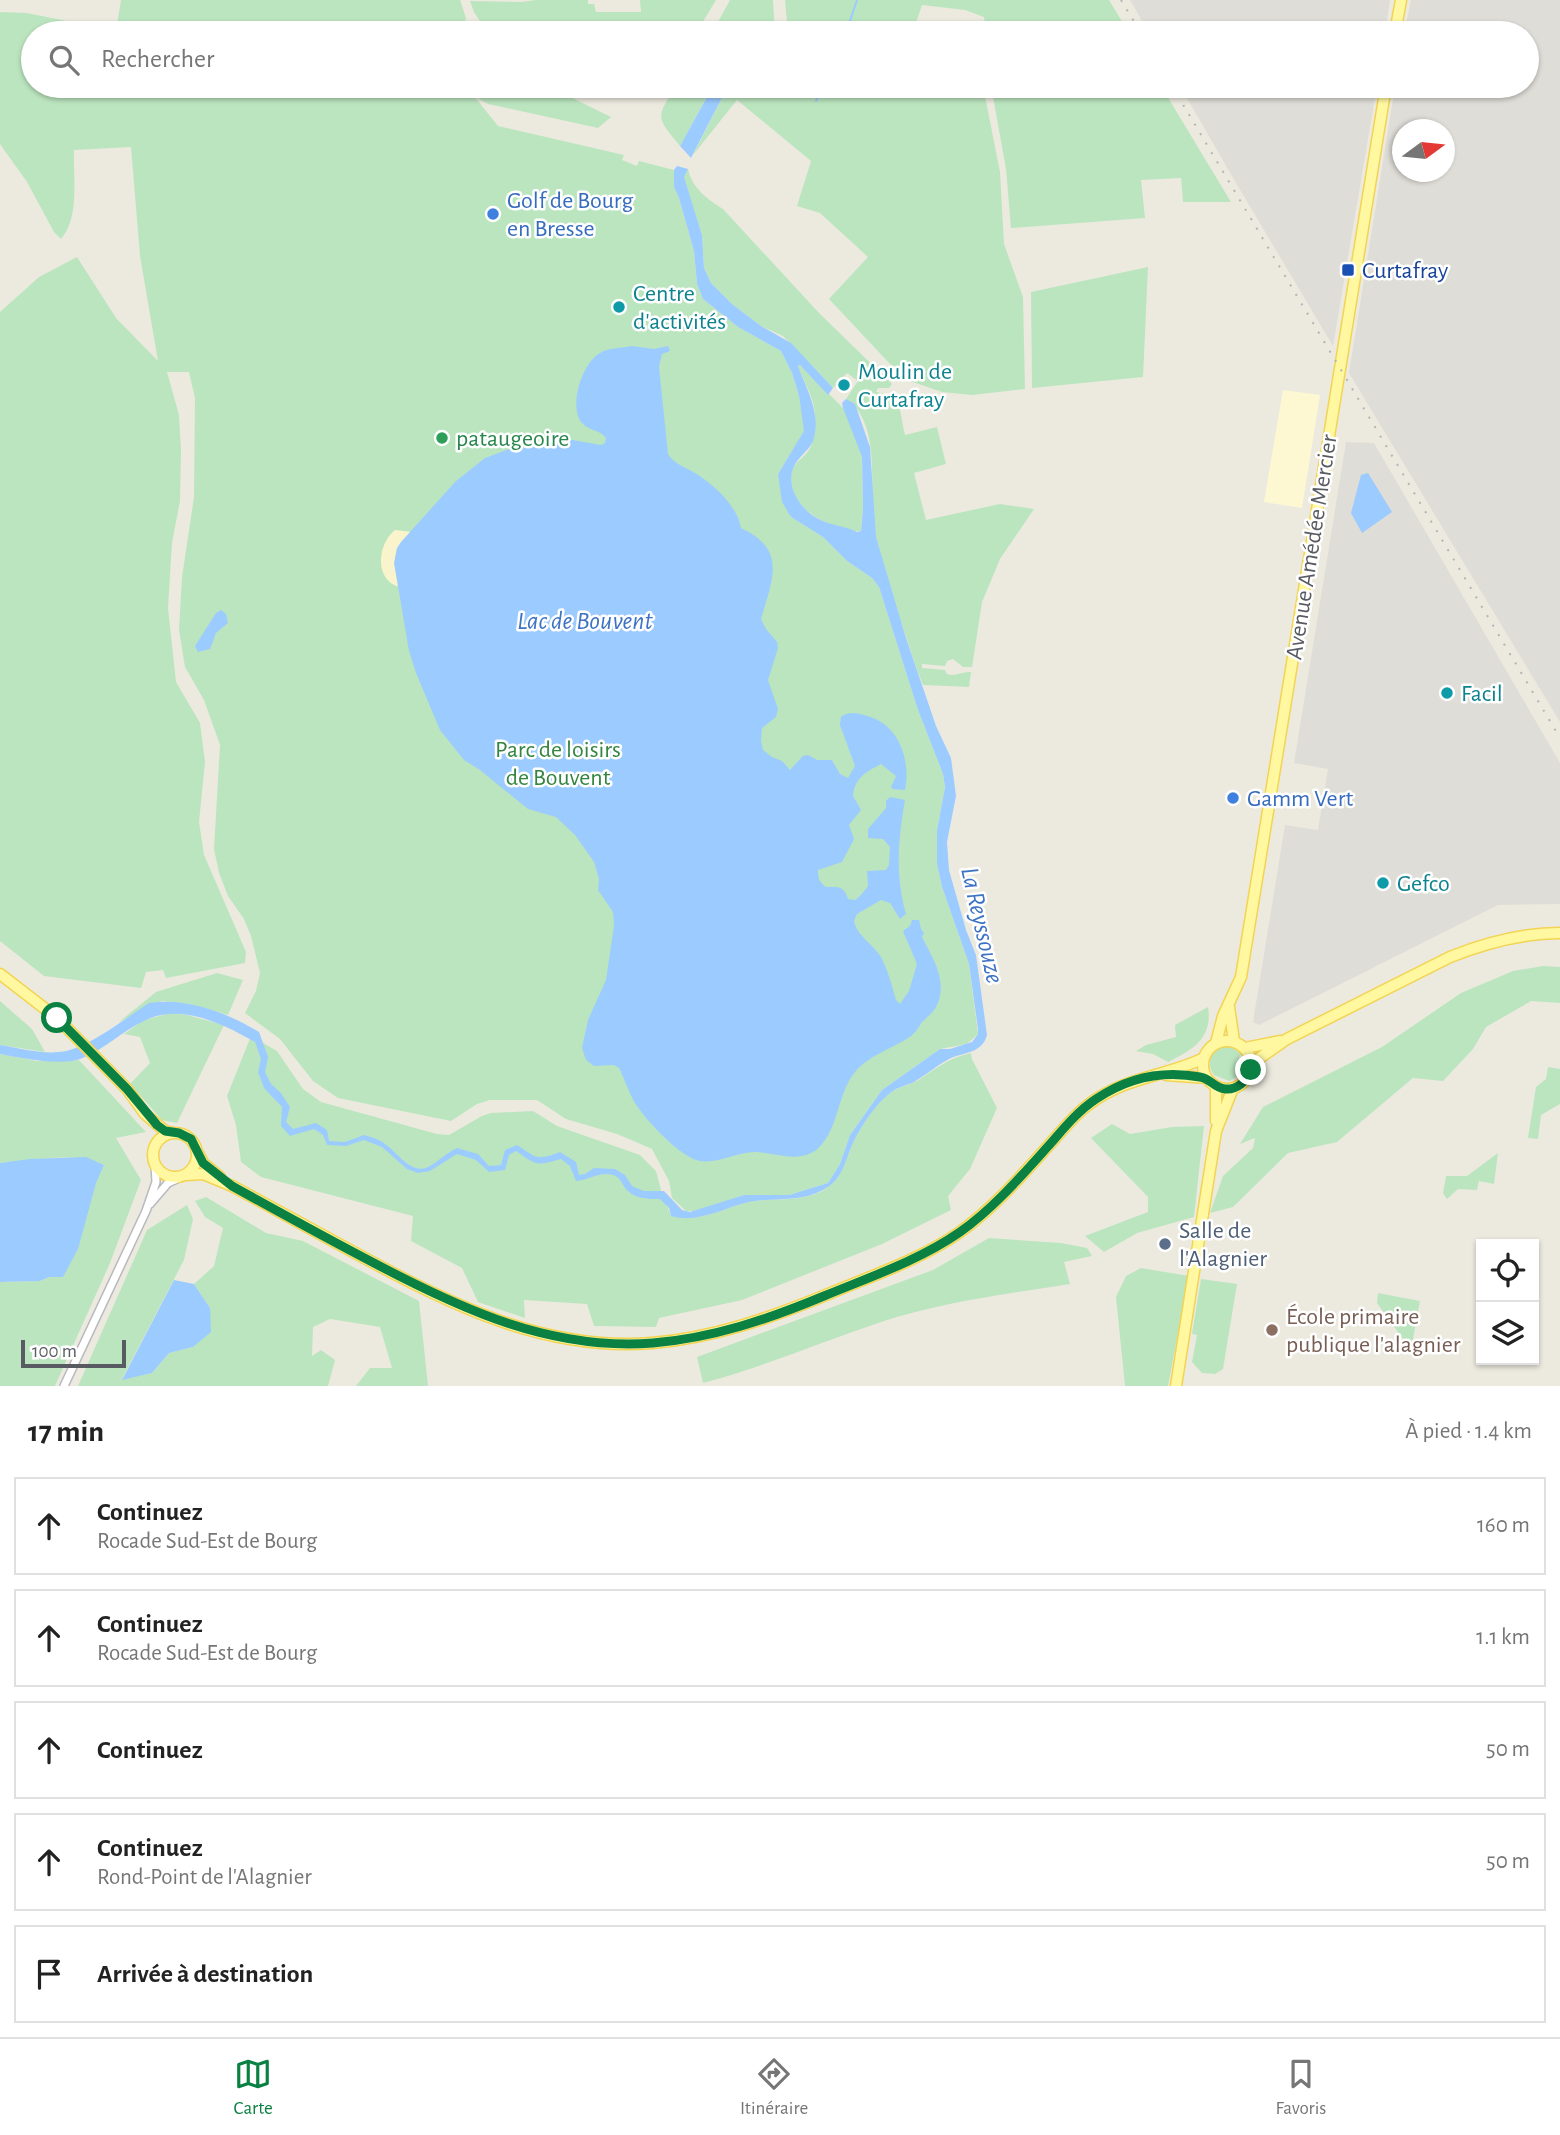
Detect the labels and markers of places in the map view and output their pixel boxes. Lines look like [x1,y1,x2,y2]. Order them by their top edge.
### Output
place label: Golf de Bourg en Bresse [507,189,634,241]
marker: Golf de Bourg en Bresse [485,206,501,222]
place label: Curtafray [1362,259,1448,283]
marker: Curtafray [1340,262,1356,278]
place label: Centre d'activités [633,282,726,334]
marker: Centre d'activités [611,299,627,315]
place label: Moulin de Curtafray [858,360,952,412]
marker: Moulin de Curtafray [836,377,852,393]
place label: pataugeoire [456,427,569,451]
marker: pataugeoire [434,430,450,446]
place label: Facil [1461,682,1503,706]
marker: Facil [1439,685,1455,701]
place label: Gamm Vert [1247,787,1353,811]
marker: Gamm Vert [1225,790,1241,806]
place label: Gefco [1397,872,1450,896]
marker: Gefco [1375,875,1391,891]
place label: Salle de l'Alagnier [1179,1219,1267,1271]
marker: Salle de l'Alagnier [1157,1236,1173,1252]
place label: École primaire publique l'alagnier [1286,1303,1461,1357]
marker: École primaire publique l'alagnier [1264,1322,1280,1338]

